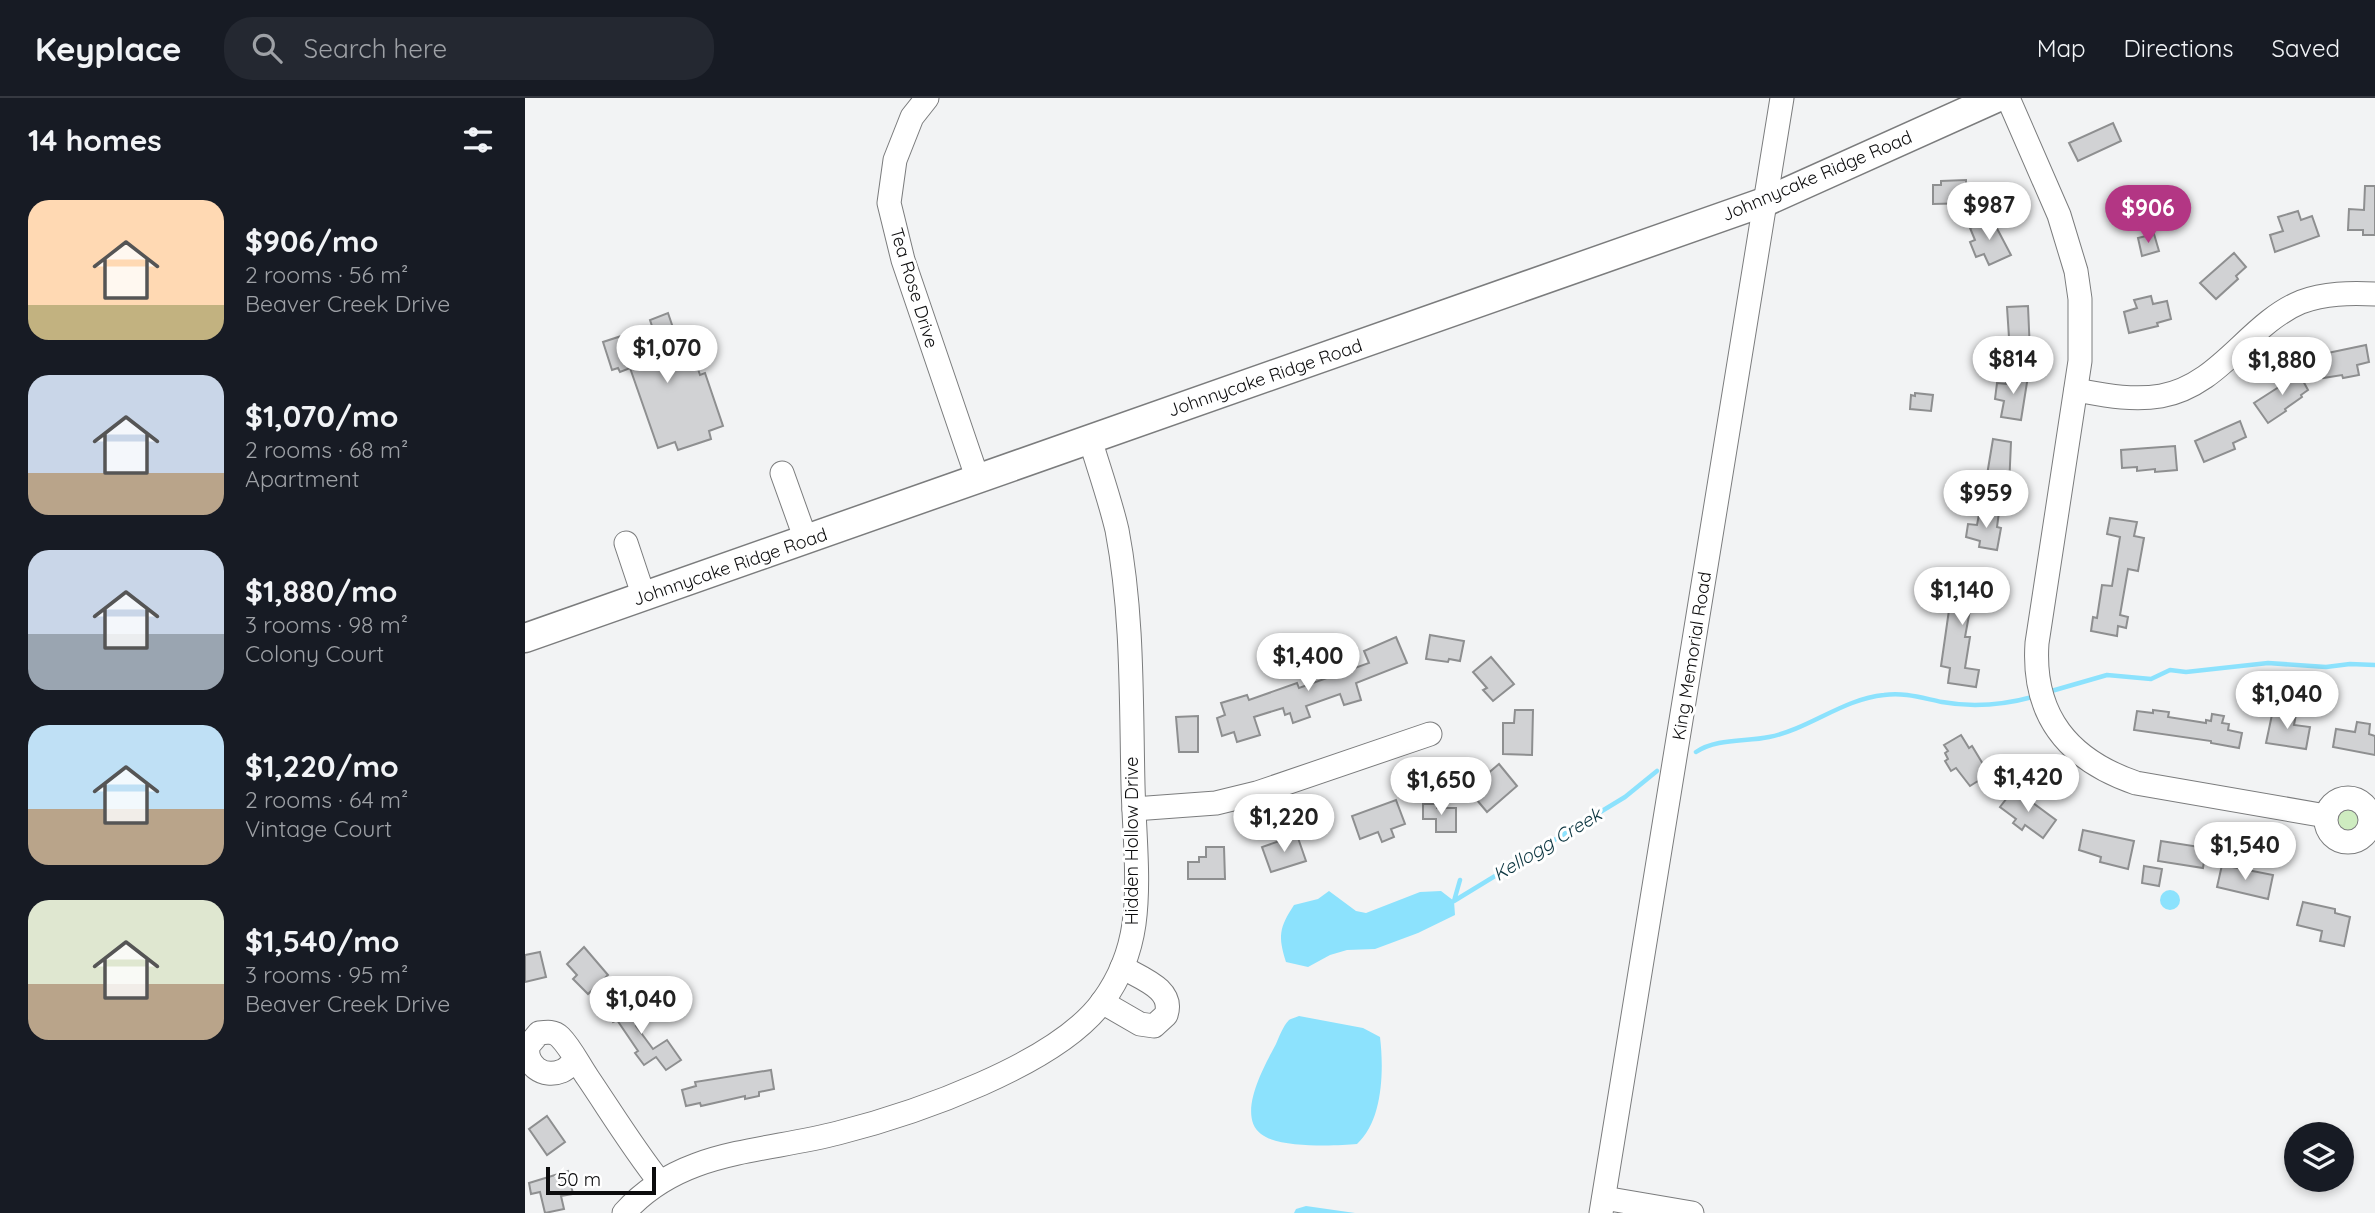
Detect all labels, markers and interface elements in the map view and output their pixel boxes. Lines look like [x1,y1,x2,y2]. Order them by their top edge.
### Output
search box [224,17,714,80]
text: Keyplace [35,28,182,69]
icon: search [248,29,286,67]
text: Search here [304,32,447,65]
text: Map [2037,33,2086,63]
text: Directions [2124,33,2234,63]
text: Saved [2272,33,2340,63]
text: 14 homes [28,121,162,159]
icon: filters [459,121,497,159]
street label: Johnnycake Ridge Road [1718,125,1915,226]
pin: $987 [1948,183,2030,242]
pin: $906 [2107,186,2189,245]
text: $987 [1963,190,2015,219]
text: $906 [2121,193,2175,222]
text: $906/mo [245,222,378,260]
street label: Tea Rose Drive [885,225,944,351]
icon: home [84,228,168,312]
text: 2 rooms · 56 m² [245,260,408,289]
text: Beaver Creek Drive [245,289,450,318]
pin: $1,070 [610,326,724,385]
text: $1,070 [633,333,701,362]
street label: Johnnycake Ridge Road [1165,333,1365,422]
pin: $814 [1972,336,2054,396]
pin: $1,880 [2225,338,2339,397]
text: $814 [1989,344,2037,373]
text: $1,880 [2248,345,2316,374]
text: $1,070/mo [245,397,398,435]
icon: home [84,403,168,487]
text: 2 rooms · 68 m² [245,435,408,464]
text: Apartment [245,464,359,493]
pin: $959 [1945,470,2027,530]
text: $959 [1959,478,2013,507]
street label: Johnnycake Ridge Road [630,522,830,611]
pin: $1,140 [1905,568,2019,627]
street label: King Memorial Road [1667,570,1716,742]
text: $1,880/mo [245,572,398,610]
text: $1,140 [1930,575,1994,604]
icon: home [84,578,168,662]
text: 3 rooms · 98 m² [245,610,408,639]
pin: $1,400 [1251,634,1365,693]
text: Colony Court [245,639,384,668]
text: $1,400 [1273,641,1343,670]
pin: $1,040 [2230,672,2344,731]
text: $1,040 [2252,679,2322,708]
text: $1,220/mo [245,747,399,785]
icon: home [84,753,168,837]
pin: $1,420 [1971,754,2085,814]
street label: Hidden Hollow Drive [1120,757,1143,925]
pin: $1,650 [1384,758,1498,817]
text: $1,420 [1993,762,2063,791]
text: $1,650 [1406,765,1476,794]
text: 2 rooms · 64 m² [245,785,408,814]
pin: $1,220 [1227,794,1341,854]
water label: Kellogg Creek [1488,801,1607,886]
text: $1,220 [1249,802,1319,831]
text: Vintage Court [245,814,392,843]
pin: $1,540 [2188,822,2302,882]
text: $1,540 [2210,830,2280,859]
text: $1,540/mo [245,922,400,960]
icon: home [84,928,168,1012]
text: 3 rooms · 95 m² [245,960,408,989]
pin: $1,040 [584,976,698,1036]
text: $1,040 [606,984,676,1013]
text: Beaver Creek Drive [245,989,450,1018]
map controls [2284,1122,2354,1192]
button: layers [2284,1122,2354,1192]
scale bar [546,1164,656,1196]
text: 50 m [557,1167,601,1191]

